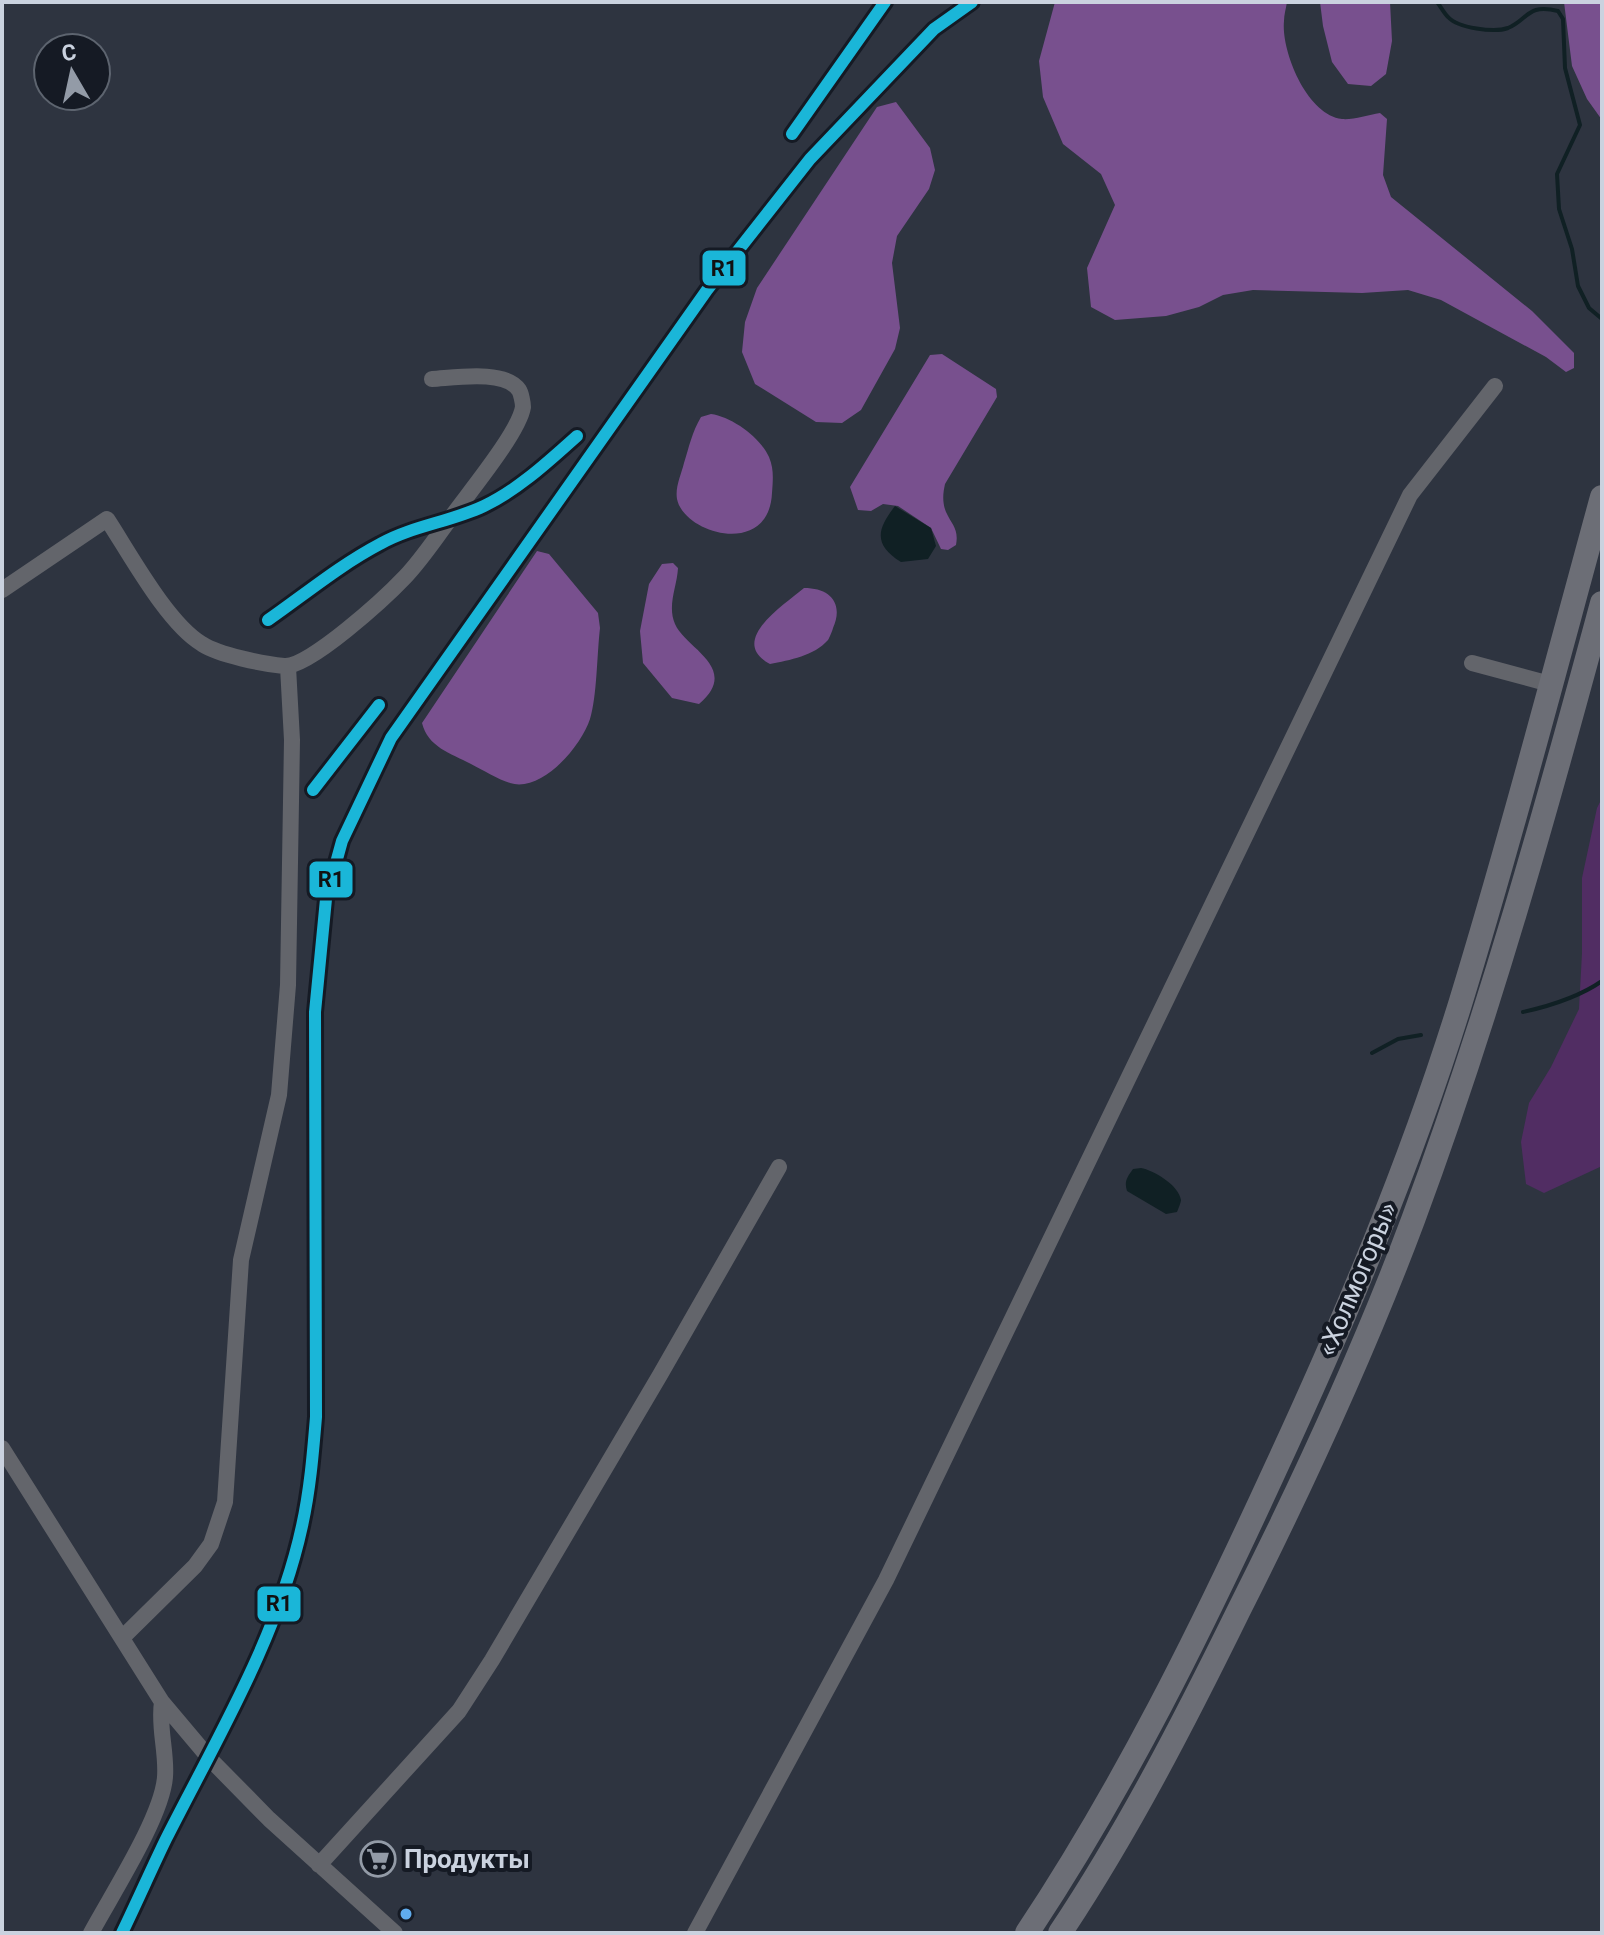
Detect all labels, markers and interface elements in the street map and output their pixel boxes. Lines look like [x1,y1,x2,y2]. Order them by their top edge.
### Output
north arrow [32,32,112,112]
text: С [60,39,78,66]
line badge: R1 [701,249,747,287]
text: R1 [711,256,737,281]
line badge: R1 [308,860,354,899]
text: R1 [318,867,344,892]
street label: «Холмогоры» [1311,1197,1403,1361]
line badge: R1 [256,1585,302,1623]
text: R1 [266,1591,292,1616]
supermarket icon: Продукты [359,1840,397,1878]
place label: Продукты [404,1844,530,1874]
unlabelled marker [398,1906,414,1922]

